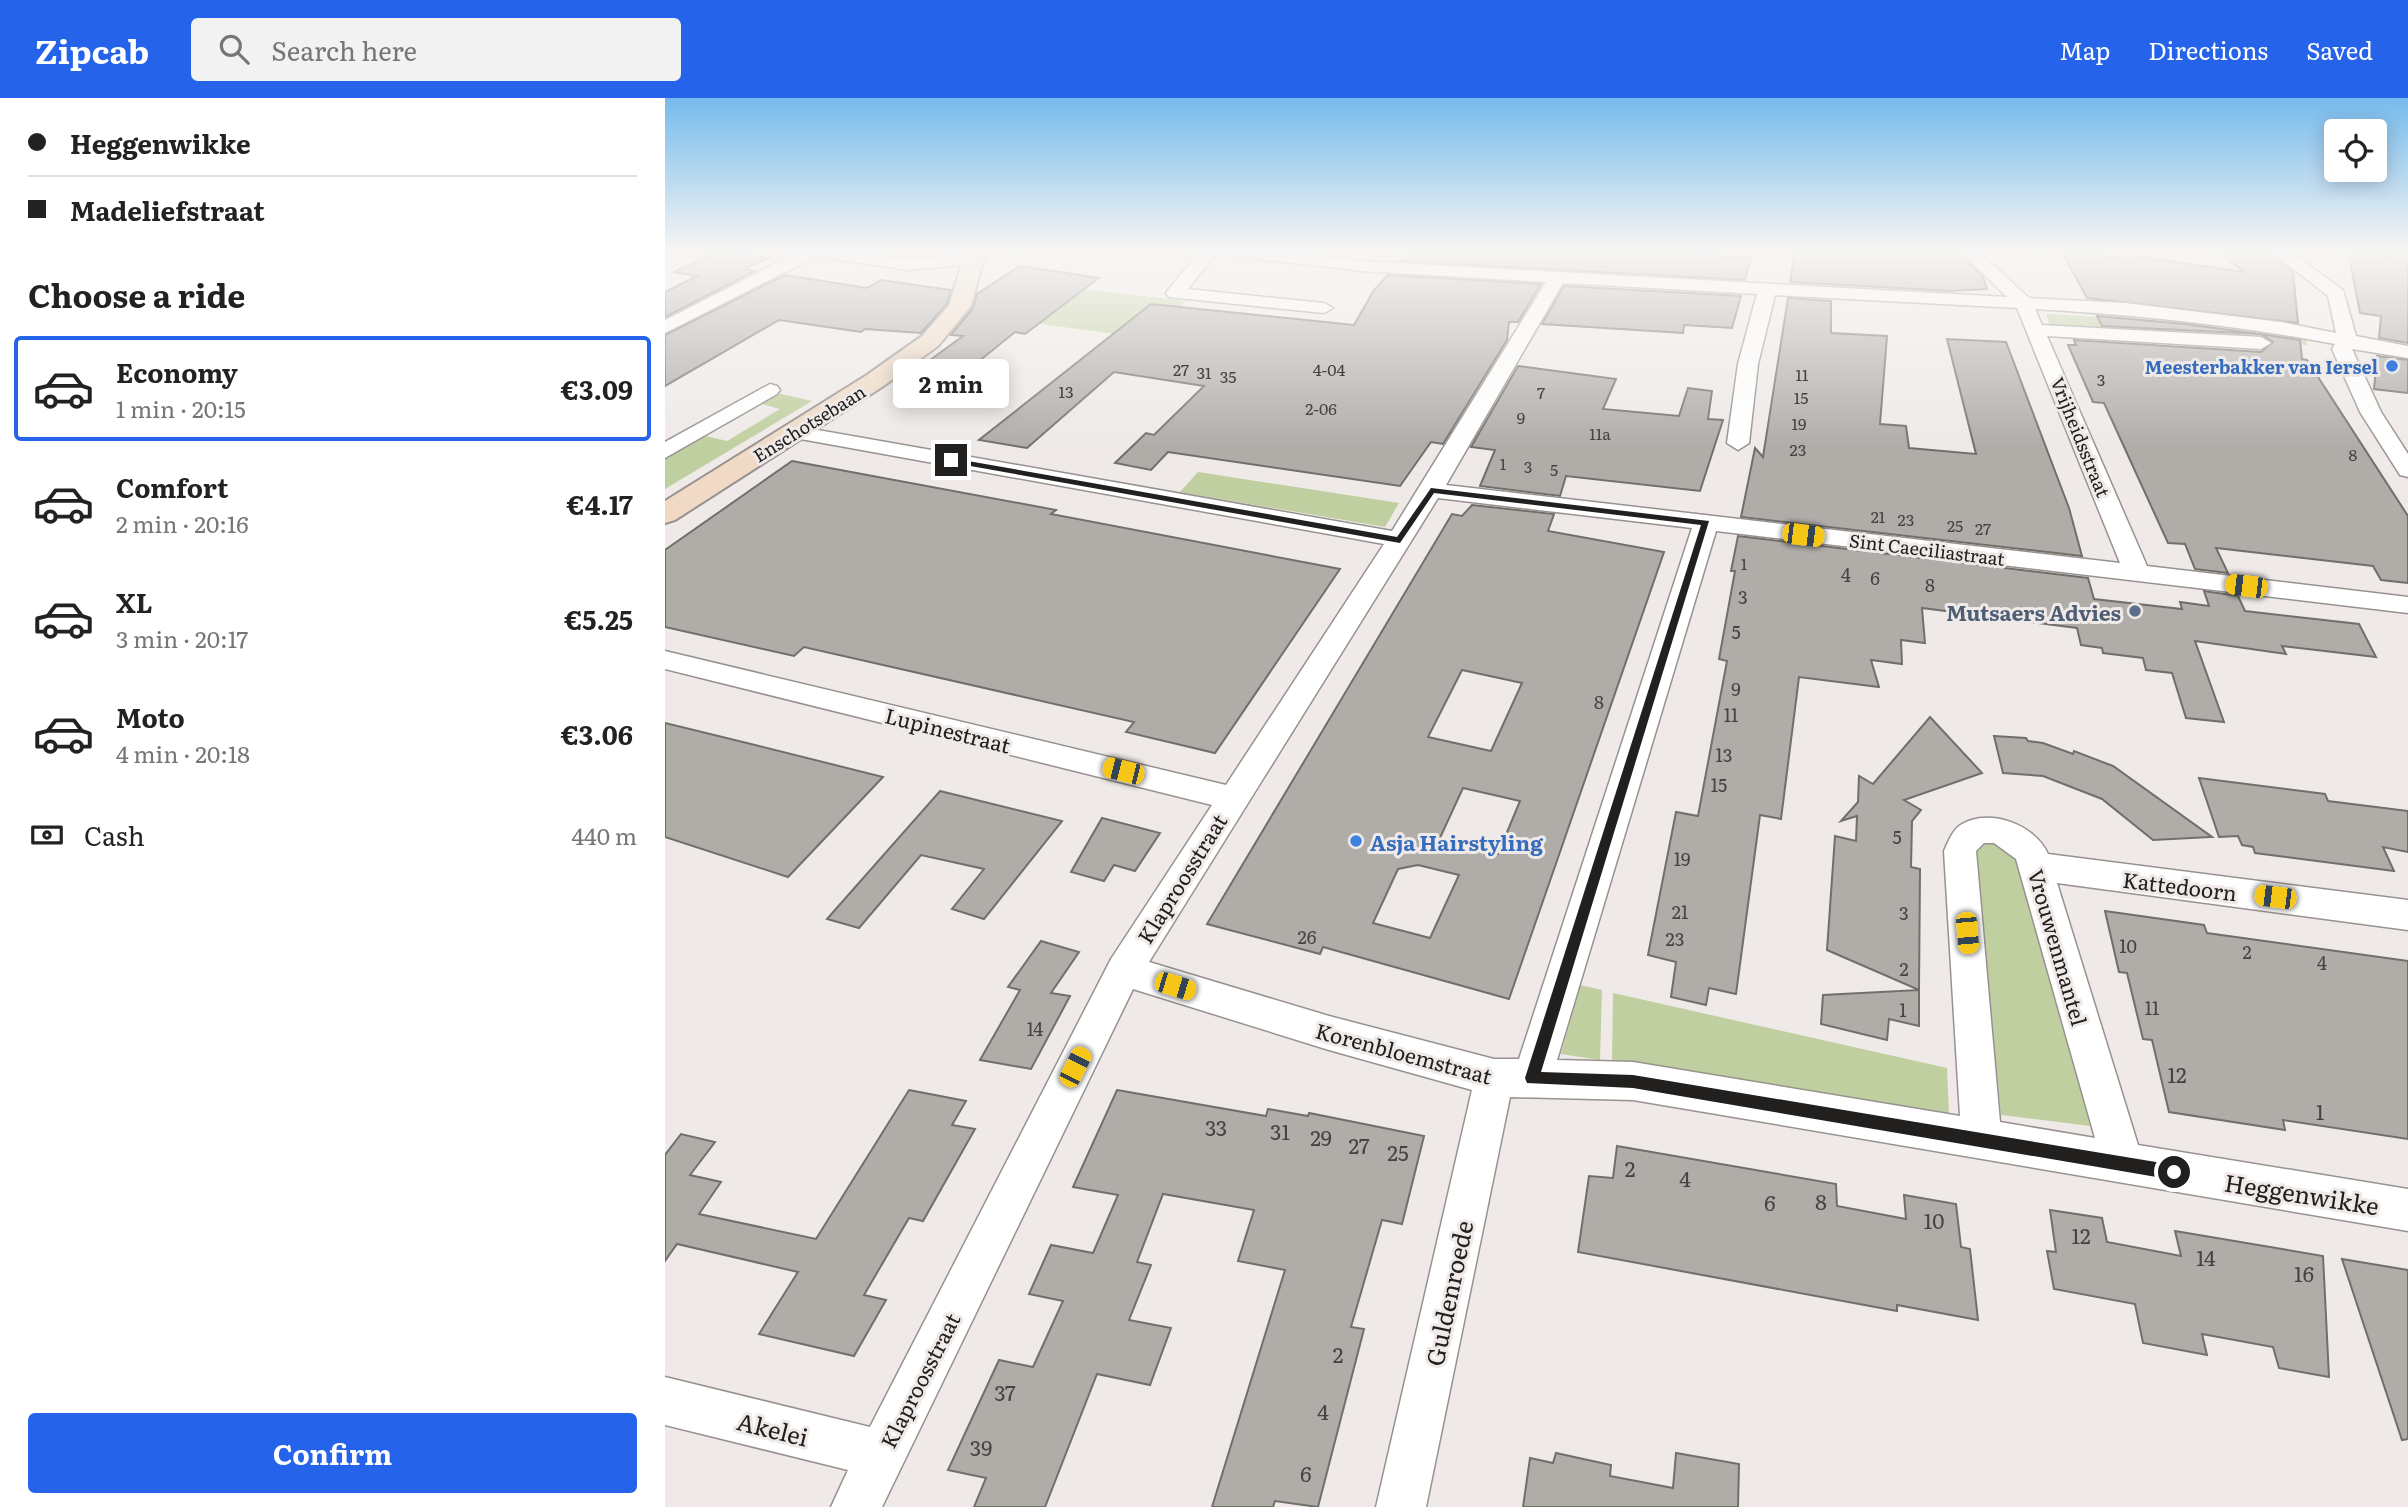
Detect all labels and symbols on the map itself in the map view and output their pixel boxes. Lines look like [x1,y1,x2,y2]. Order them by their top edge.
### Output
place label: Meesterbakker van Iersel [2145,353,2378,380]
house number: 27 [1173,357,1189,381]
house number: 4-04 [1313,357,1345,381]
callout: 2 min [893,358,1009,408]
marker: Meesterbakker van Iersel [2384,358,2400,374]
house number: 31 [1196,360,1212,384]
house number: 11 [1795,362,1809,386]
house number: 35 [1220,364,1236,388]
house number: 3 [2097,367,2105,391]
street label: Vrijheidsstraat [2045,373,2118,502]
street label: Enschotsebaan [747,378,871,468]
house number: 13 [1058,379,1074,403]
house number: 7 [1537,380,1545,404]
house number: 15 [1794,385,1808,409]
house number: 2-06 [1305,396,1337,420]
house number: 9 [1517,405,1525,429]
house number: 19 [1792,411,1806,435]
house number: 11a [1589,421,1611,445]
house number: 23 [1790,437,1806,461]
house number: 8 [2349,442,2358,466]
route end [935,444,967,476]
house number: 1 [1500,451,1507,475]
house number: 3 [1524,454,1532,478]
house number: 5 [1550,457,1558,481]
house number: 21 [1871,504,1886,528]
house number: 23 [1898,507,1914,531]
house number: 25 [1947,513,1963,537]
house number: 27 [1975,516,1991,540]
car [1781,522,1826,548]
street label: Sint Caeciliastraat [1848,526,2007,572]
house number: 1 [1741,551,1748,575]
house number: 4 [1841,561,1851,588]
house number: 6 [1870,564,1880,591]
house number: 8 [1925,571,1935,598]
car [2224,573,2269,599]
house number: 3 [1738,583,1748,610]
place label: Mutsaers Advies [1946,596,2121,627]
marker: Mutsaers Advies [2127,603,2143,619]
house number: 5 [1731,618,1741,645]
house number: 9 [1731,675,1741,702]
house number: 8 [1594,688,1604,715]
street label: Lupinestraat [882,698,1015,760]
house number: 11 [1724,701,1738,728]
house number: 13 [1715,741,1733,768]
car [1101,756,1146,786]
house number: 15 [1711,771,1727,798]
street label: Klaproosstraat [1129,807,1234,949]
house number: 5 [1892,823,1902,850]
place label: Asja Hairstyling [1370,826,1543,857]
marker: Asja Hairstyling [1348,833,1364,849]
house number: 19 [1674,845,1690,872]
street label: Kattedoorn [2121,863,2239,907]
street label: Vrouwenmantel [2022,865,2096,1029]
car [2253,884,2298,910]
house number: 21 [1672,898,1688,925]
house number: 3 [1899,899,1909,926]
car [1955,911,1980,955]
house number: 26 [1298,923,1317,950]
house number: 23 [1666,925,1684,952]
house number: 10 [2119,932,2137,959]
house number: 2 [2242,938,2252,965]
house number: 4 [2317,949,2327,976]
house number: 2 [1899,955,1909,982]
car [1152,970,1199,1002]
house number: 11 [2145,994,2159,1021]
house number: 1 [1899,996,1907,1023]
street label: Korenbloemstraat [1312,1014,1496,1091]
house number: 14 [1027,1015,1043,1042]
car [1057,1044,1094,1090]
house number: 12 [2167,1058,2187,1089]
house number: 1 [2316,1095,2325,1126]
house number: 33 [1205,1111,1227,1142]
house number: 31 [1270,1115,1290,1146]
house number: 29 [1310,1121,1332,1152]
house number: 27 [1348,1129,1370,1160]
house number: 25 [1387,1136,1409,1167]
house number: 2 [1625,1152,1635,1183]
route start [2158,1156,2190,1188]
house number: 4 [1679,1162,1691,1193]
street label: Heggenwikke [2222,1164,2382,1222]
house number: 8 [1815,1185,1827,1216]
house number: 6 [1764,1186,1776,1217]
house number: 10 [1924,1204,1944,1235]
street label: Guldenroede [1416,1217,1480,1369]
house number: 12 [2071,1219,2091,1250]
house number: 14 [2196,1241,2216,1272]
house number: 16 [2294,1257,2314,1288]
street label: Klaproosstraat [872,1307,967,1453]
house number: 2 [1333,1338,1343,1369]
house number: 37 [994,1376,1016,1407]
house number: 4 [1317,1395,1329,1426]
street label: Akelei [734,1402,812,1454]
house number: 39 [970,1431,992,1462]
house number: 6 [1300,1457,1312,1488]

